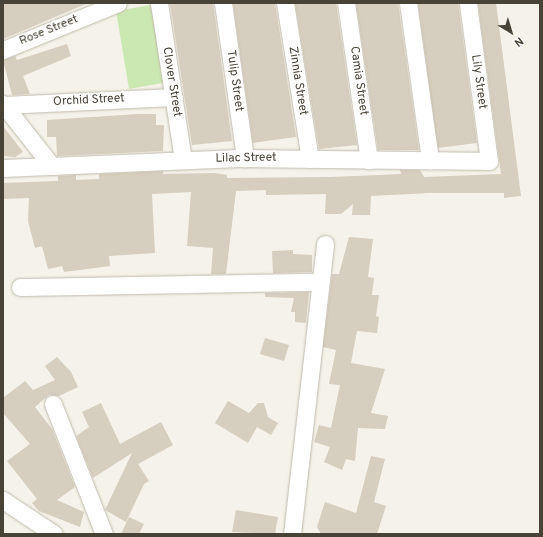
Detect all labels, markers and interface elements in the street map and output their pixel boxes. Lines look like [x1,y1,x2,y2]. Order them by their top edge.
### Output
north arrow [491,12,531,52]
street label: Rose Street [18,13,80,49]
text: N [511,34,526,49]
street label: Zinnia Street [284,45,310,117]
street label: Clover Street [158,46,184,118]
street label: Camia Street [346,46,370,116]
street label: Tulip Street [223,49,245,113]
street label: Lily Street [467,54,489,110]
street label: Orchid Street [53,92,125,110]
street label: Lilac Street [215,151,277,167]

